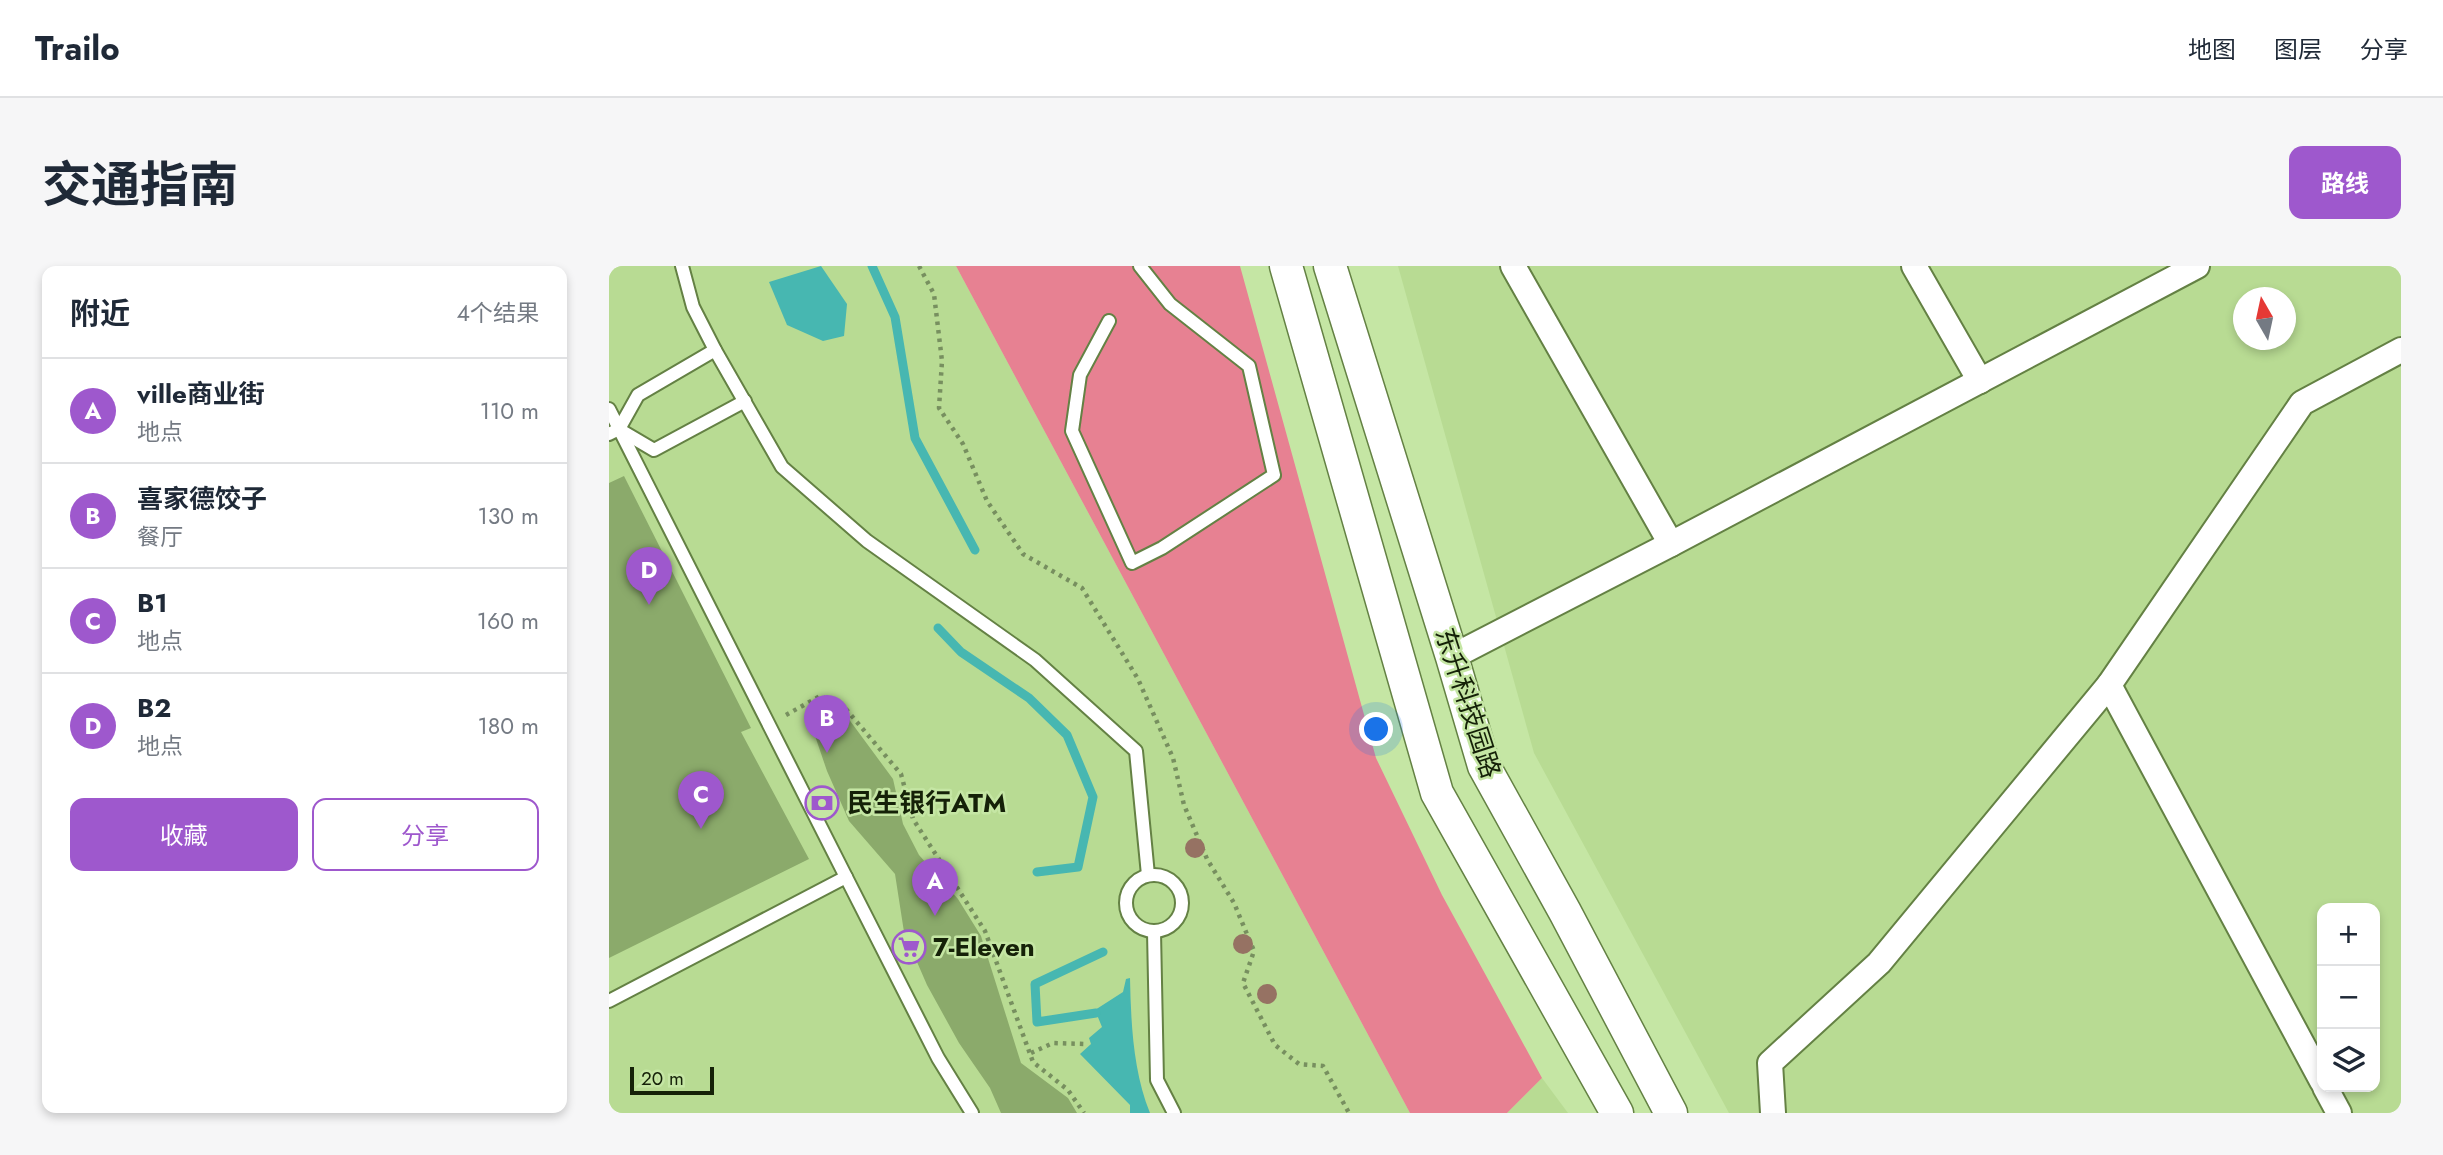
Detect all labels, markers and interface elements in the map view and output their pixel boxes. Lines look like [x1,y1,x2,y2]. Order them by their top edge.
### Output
text: Trailo [35,25,120,72]
text: 地图 [2188,32,2236,67]
text: 图层 [2274,32,2322,67]
text: 分享 [2360,32,2408,67]
button: 路线 [2289,146,2401,219]
text: 交通指南 [42,150,238,220]
north arrow [2233,287,2296,350]
text: 附近 [70,292,130,335]
text: 4个结果 [457,296,539,330]
text: ville商业街 [137,375,265,413]
text: A [85,394,101,428]
text: 110 m [480,394,539,428]
text: 地点 [137,415,183,449]
text: 喜家德饺子 [137,480,267,518]
text: B [85,499,101,533]
text: 130 m [477,499,539,533]
text: 餐厅 [137,520,183,554]
pin: D [626,547,672,605]
text: B1 [137,584,168,622]
text: C [85,604,101,638]
text: 160 m [477,604,539,638]
street label: 东升科技园路 [1426,623,1510,783]
text: 地点 [137,624,183,658]
text: B2 [137,689,171,727]
pin: B [804,695,850,753]
text: D [85,709,101,743]
text: 180 m [477,709,539,743]
your location [1359,712,1393,746]
text: 地点 [137,729,183,763]
pin: C [678,771,724,829]
bank icon: 民生银行ATM [803,784,841,822]
place label: 民生银行ATM [847,784,1006,822]
button: 收藏 [70,798,298,871]
button: 分享 [312,798,539,871]
pin: A [912,858,958,916]
map controls [2317,903,2380,1092]
button: + [2317,903,2380,966]
supermarket icon: 7-Eleven [890,928,928,966]
place label: 7-Eleven [933,928,1035,966]
button: − [2317,966,2380,1029]
button: layers [2317,1029,2380,1092]
scale bar [630,1064,714,1096]
text: 20 m [641,1065,684,1092]

